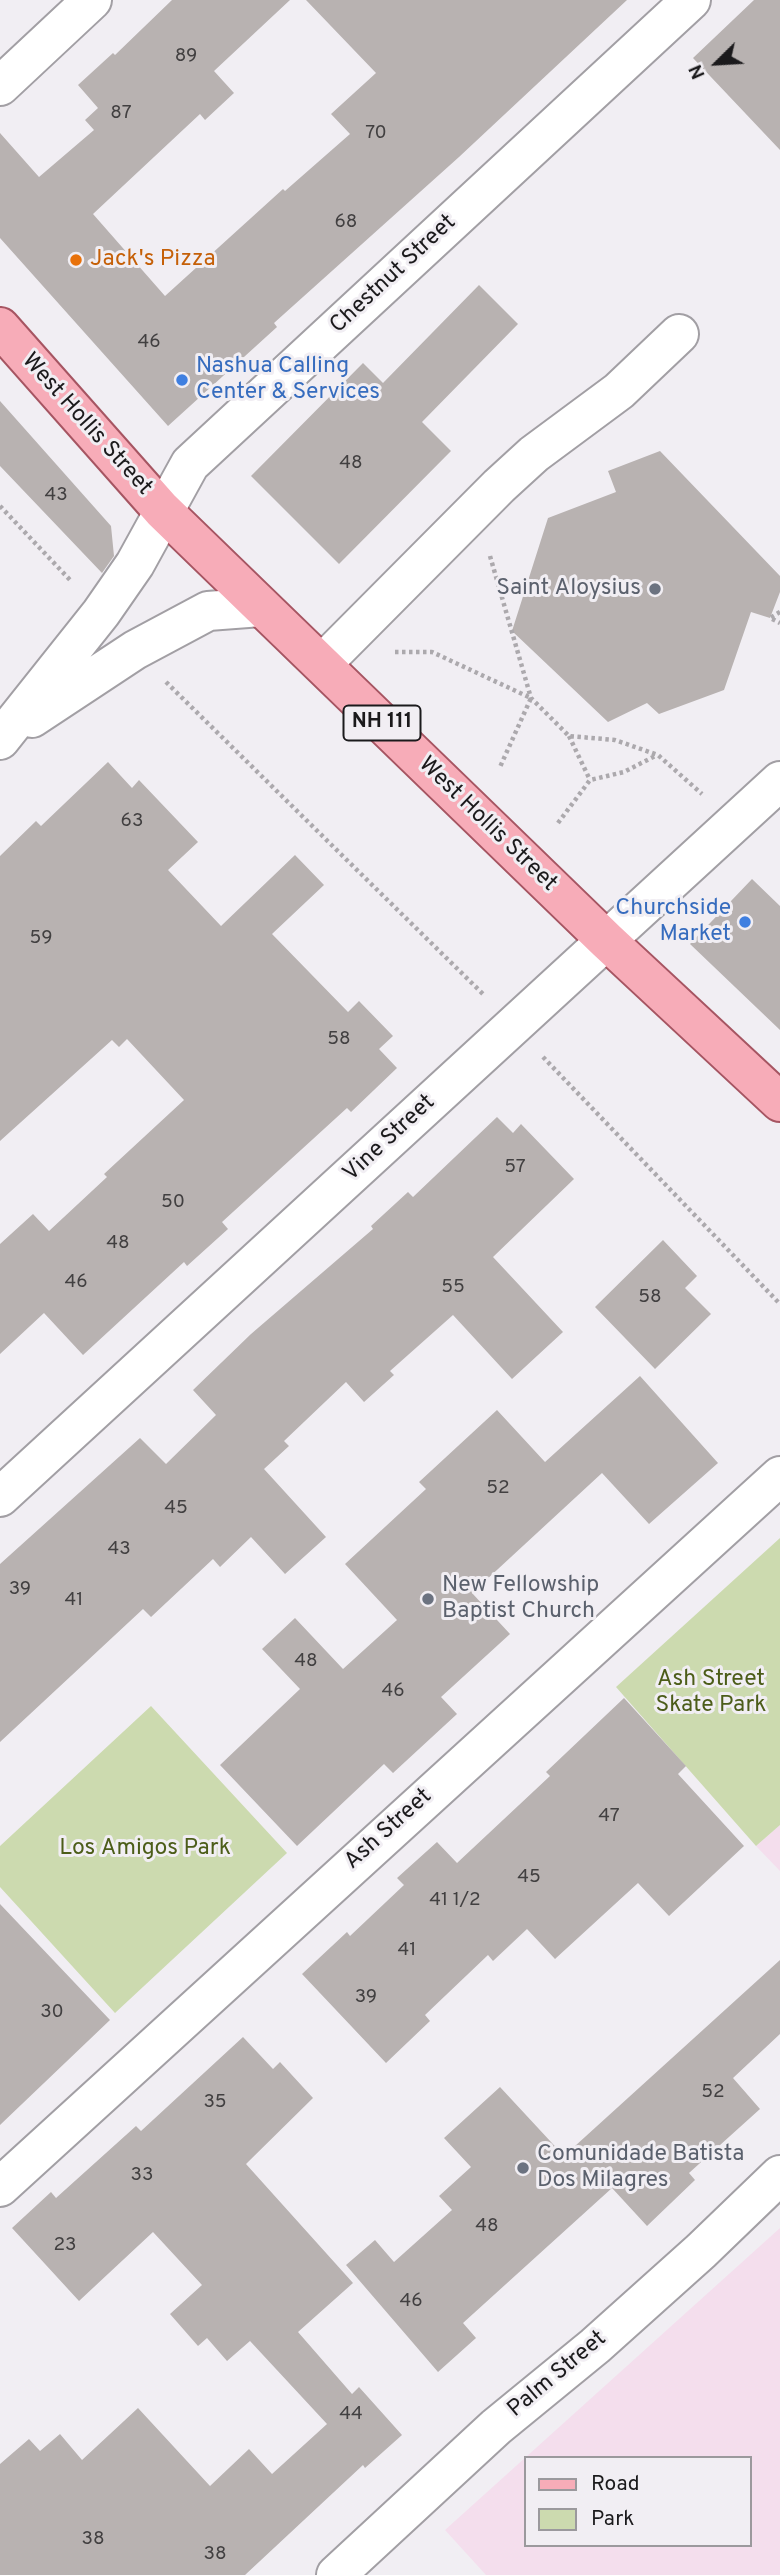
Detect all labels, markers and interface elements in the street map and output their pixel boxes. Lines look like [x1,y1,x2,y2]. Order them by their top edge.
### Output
north arrow [682,28,752,98]
house number: 89 [175,46,197,68]
text: N [684,60,712,83]
house number: 87 [110,103,132,125]
house number: 70 [365,123,387,145]
street label: Chestnut Street [325,210,463,340]
house number: 68 [335,212,357,234]
place label: Jack's Pizza [90,246,215,274]
marker: Jack's Pizza [68,252,84,268]
house number: 46 [137,332,161,354]
street label: West Hollis Street [15,348,157,502]
place label: Nashua Calling Center & Services [196,353,380,407]
marker: Nashua Calling Center & Services [174,372,190,388]
house number: 48 [339,453,363,475]
house number: 43 [44,485,68,507]
place label: Saint Aloysius [496,575,641,603]
marker: Saint Aloysius [647,581,663,597]
road number: NH 111 [344,706,420,740]
street label: West Hollis Street [412,752,562,898]
house number: 63 [121,811,143,833]
place label: Churchside Market [615,895,731,949]
marker: Churchside Market [737,914,753,930]
house number: 59 [30,928,52,950]
house number: 58 [327,1029,351,1051]
street label: Vine Street [338,1090,442,1188]
house number: 57 [504,1157,526,1179]
house number: 50 [161,1192,185,1214]
house number: 48 [106,1233,130,1255]
house number: 46 [64,1272,88,1294]
house number: 55 [441,1277,465,1299]
house number: 58 [638,1287,662,1309]
house number: 52 [486,1478,510,1500]
house number: 45 [164,1498,188,1520]
house number: 43 [107,1539,131,1561]
place label: New Fellowship Baptist Church [442,1572,599,1626]
house number: 39 [9,1579,31,1601]
house number: 41 [65,1590,83,1612]
marker: New Fellowship Baptist Church [420,1591,436,1607]
house number: 48 [294,1651,318,1673]
park label: Ash Street Skate Park [656,1666,766,1720]
house number: 46 [381,1681,405,1703]
street label: Ash Street [340,1784,438,1876]
house number: 47 [598,1806,620,1828]
park label: Los Amigos Park [59,1835,231,1863]
house number: 45 [517,1867,541,1889]
house number: 41 1/2 [429,1890,481,1912]
house number: 41 [398,1940,416,1962]
house number: 39 [355,1987,377,2009]
house number: 30 [40,2002,64,2024]
house number: 52 [701,2082,725,2104]
house number: 35 [203,2092,227,2114]
place label: Comunidade Batista Dos Milagres [537,2141,744,2195]
marker: Comunidade Batista Dos Milagres [515,2160,531,2176]
house number: 33 [131,2165,153,2187]
house number: 48 [475,2216,499,2238]
house number: 23 [53,2235,77,2257]
house number: 46 [399,2291,423,2313]
street label: Palm Street [503,2326,613,2424]
house number: 44 [339,2404,363,2426]
legend [524,2456,752,2547]
text: Road [591,2471,640,2498]
text: Park [591,2506,634,2533]
house number: 38 [81,2529,105,2551]
house number: 38 [203,2544,227,2566]

